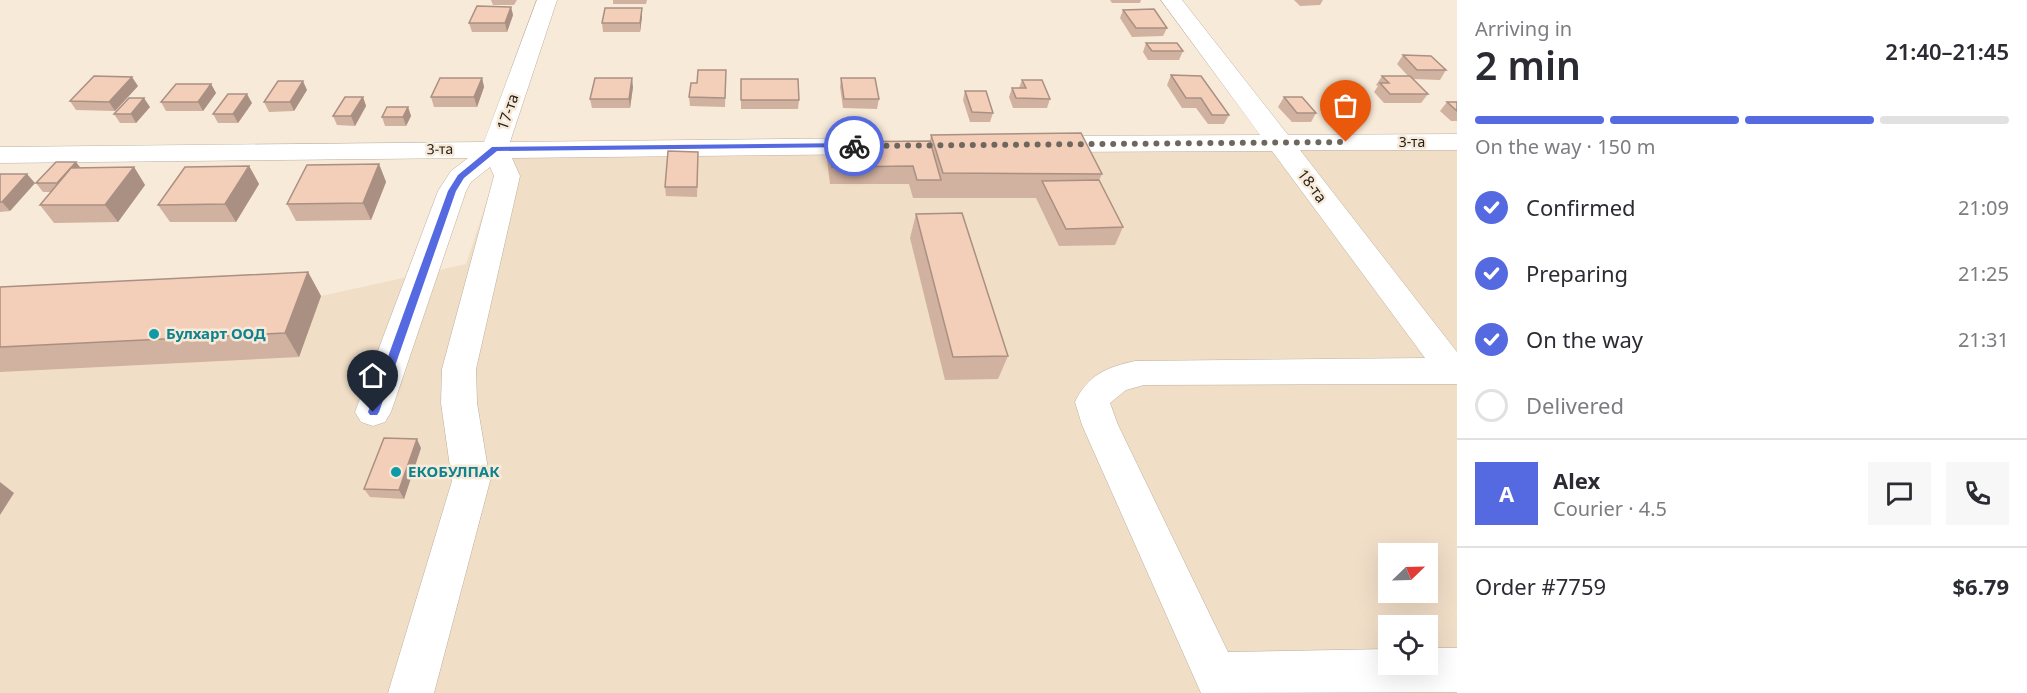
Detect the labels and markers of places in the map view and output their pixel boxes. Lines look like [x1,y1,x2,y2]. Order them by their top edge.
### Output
pin [1320,80,1371,142]
place label: Булхарт ООД [166,323,266,343]
marker: Булхарт ООД [147,327,161,341]
pin [347,350,398,412]
place label: ЕКОБУЛПАК [408,461,500,481]
marker: ЕКОБУЛПАК [389,465,403,479]

